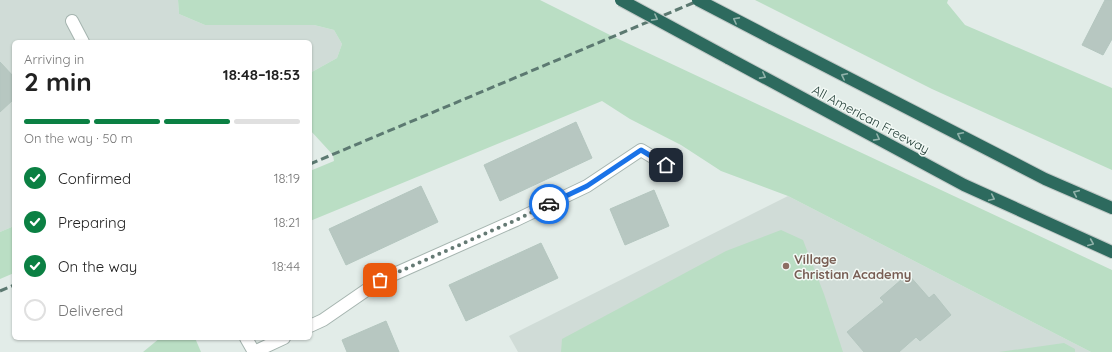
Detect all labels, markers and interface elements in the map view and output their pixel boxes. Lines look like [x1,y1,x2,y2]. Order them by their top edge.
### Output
one-way arrow [651,14,658,21]
one-way arrow [733,17,740,24]
text: Arriving in [24,51,84,67]
text: 2 min [24,65,92,98]
text: 18:48–18:53 [223,65,300,84]
one-way arrow [758,72,766,79]
one-way arrow [841,73,848,80]
street label: All American Freeway [810,81,932,157]
text: On the way · 50 m [24,130,133,146]
one-way arrow [957,132,964,140]
one-way arrow [873,134,880,141]
pin [649,148,683,182]
icon: home [655,154,677,176]
icon: check [24,167,46,189]
text: Confirmed [58,169,131,188]
text: 18:19 [274,170,300,186]
courier [529,184,569,224]
one-way arrow [1073,190,1081,198]
icon: car [538,193,560,215]
one-way arrow [988,194,995,202]
icon: check [24,211,46,233]
text: Preparing [58,213,126,232]
text: 18:21 [274,214,300,230]
one-way arrow [1087,239,1094,247]
place label: Village Christian Academy [794,251,911,282]
icon: check [24,255,46,277]
text: On the way [58,257,137,276]
text: 18:44 [272,258,300,274]
marker: Village Christian Academy [781,261,791,271]
pin [363,263,397,297]
icon: bag [369,269,391,291]
text: Delivered [58,301,123,320]

